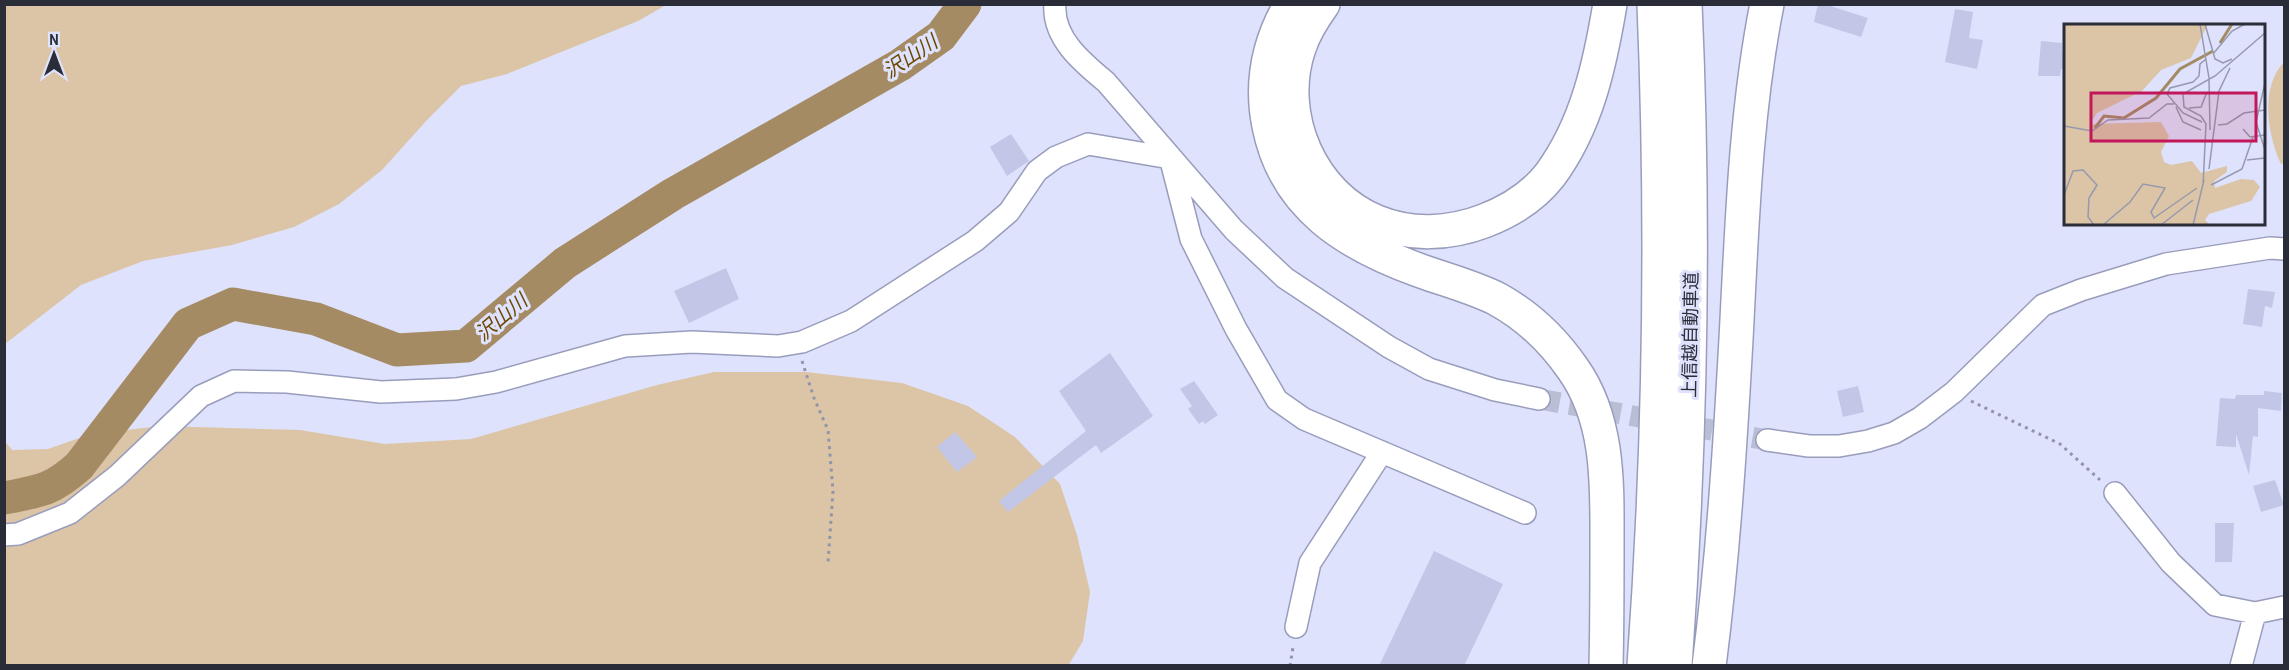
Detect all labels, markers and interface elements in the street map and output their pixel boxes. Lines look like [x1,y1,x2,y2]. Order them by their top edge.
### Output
north arrow [24,24,84,84]
inset map [2064,24,2265,225]
water label: 沢山川 [878,27,944,84]
text: N [49,28,59,50]
street label: 上信越自動車道 [1676,272,1704,398]
water label: 沢山川 [469,286,534,347]

